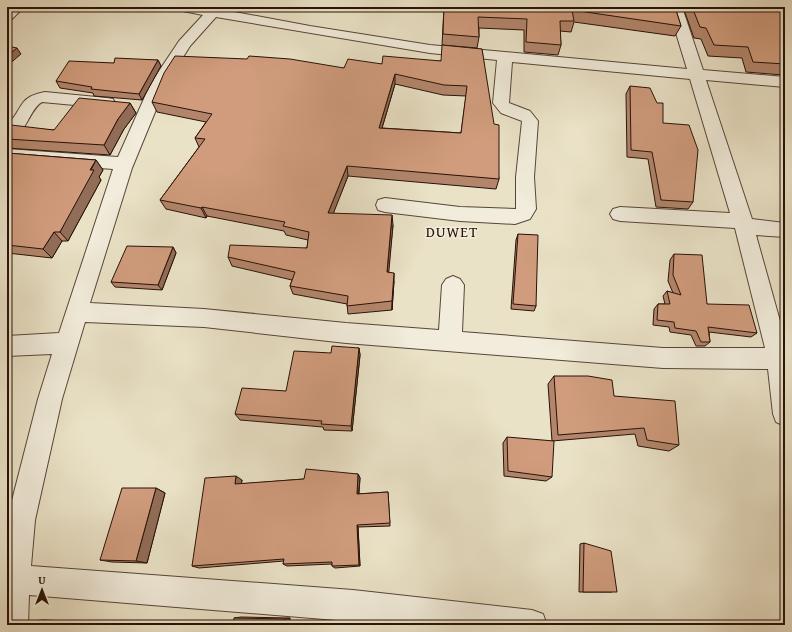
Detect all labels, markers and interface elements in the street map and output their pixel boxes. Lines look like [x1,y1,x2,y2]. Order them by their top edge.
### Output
district label: DUWET [426,221,478,242]
north arrow [22,570,62,610]
text: U [38,572,46,588]

